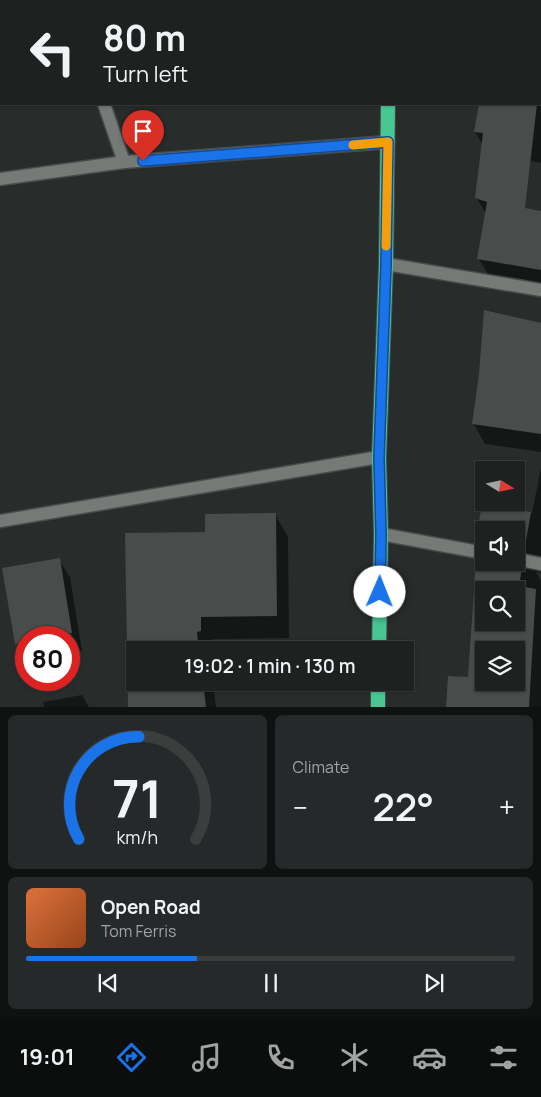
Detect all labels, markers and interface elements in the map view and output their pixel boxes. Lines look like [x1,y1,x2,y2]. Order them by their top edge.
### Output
text: 80 m [103,14,186,62]
icon: left [20,20,85,85]
text: Turn left [103,59,188,89]
pin [122,110,164,161]
icon: arrive [129,117,157,145]
north arrow [475,461,525,511]
map controls [475,461,525,691]
button: sound [475,521,525,571]
position arrow [353,565,405,617]
button: search [475,581,525,631]
speed limit sign: 80 [15,626,80,691]
button: layers [475,641,525,691]
text: 19:02 · 1 min · 130 m [184,653,356,679]
text: Climate [293,756,349,778]
text: 71 [112,763,163,834]
text: 22° [372,780,434,832]
text: − [293,788,308,826]
text: + [499,788,515,826]
text: km/h [116,825,158,849]
text: Open Road [101,894,201,920]
text: Tom Ferris [101,920,176,942]
icon: previous [94,969,122,997]
icon: pause [257,969,285,997]
icon: next [420,969,448,997]
icon: directions [114,1040,149,1075]
icon: music [189,1040,224,1075]
icon: phone [263,1040,298,1075]
icon: climate [337,1040,372,1075]
icon: car [412,1040,447,1075]
icon: filters [486,1040,521,1075]
text: 19:01 [20,1042,75,1072]

